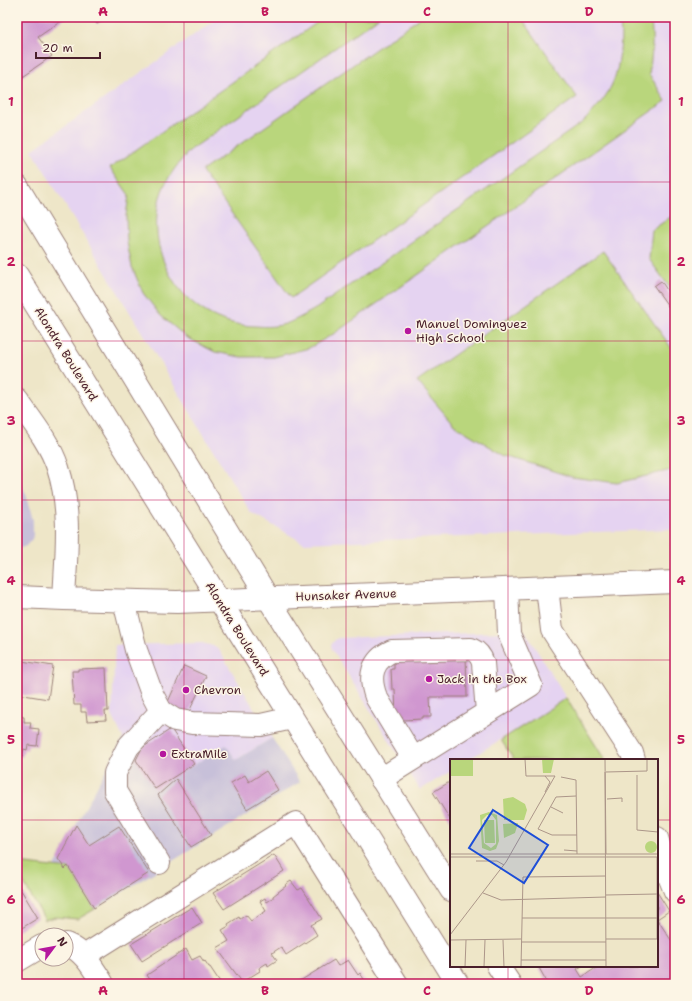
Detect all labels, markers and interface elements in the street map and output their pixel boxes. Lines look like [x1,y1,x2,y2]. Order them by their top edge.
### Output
text: A [98,3,108,20]
text: B [261,3,269,20]
text: C [423,3,431,20]
text: D [584,3,594,20]
scale bar [36,34,100,60]
text: 20 m [42,40,73,56]
text: 1 [8,93,14,110]
text: 1 [678,93,684,110]
text: 2 [6,253,16,270]
text: 2 [676,253,686,270]
street label: Alondra Boulevard [31,304,102,404]
place label: Manuel Dominguez High School [416,316,527,346]
marker: Manuel Dominguez High School [403,326,413,336]
text: 3 [6,412,16,429]
text: 3 [676,412,686,429]
text: 4 [6,572,16,589]
text: 4 [676,572,686,589]
street label: Alondra Boulevard [202,579,273,679]
street label: Hunsaker Avenue [295,585,397,605]
place label: Jack in the Box [437,671,527,687]
marker: Jack in the Box [424,674,434,684]
place label: Chevron [194,682,241,698]
marker: Chevron [181,685,191,695]
text: 5 [7,731,15,748]
text: 5 [677,731,685,748]
place label: ExtraMile [171,746,228,762]
marker: ExtraMile [158,749,168,759]
inset map [450,759,658,967]
text: 6 [6,891,16,908]
text: 6 [676,891,686,908]
north arrow [34,927,74,967]
text: N [53,934,71,950]
text: A [98,982,108,999]
text: B [261,982,269,999]
text: C [423,982,431,999]
text: D [584,982,594,999]

